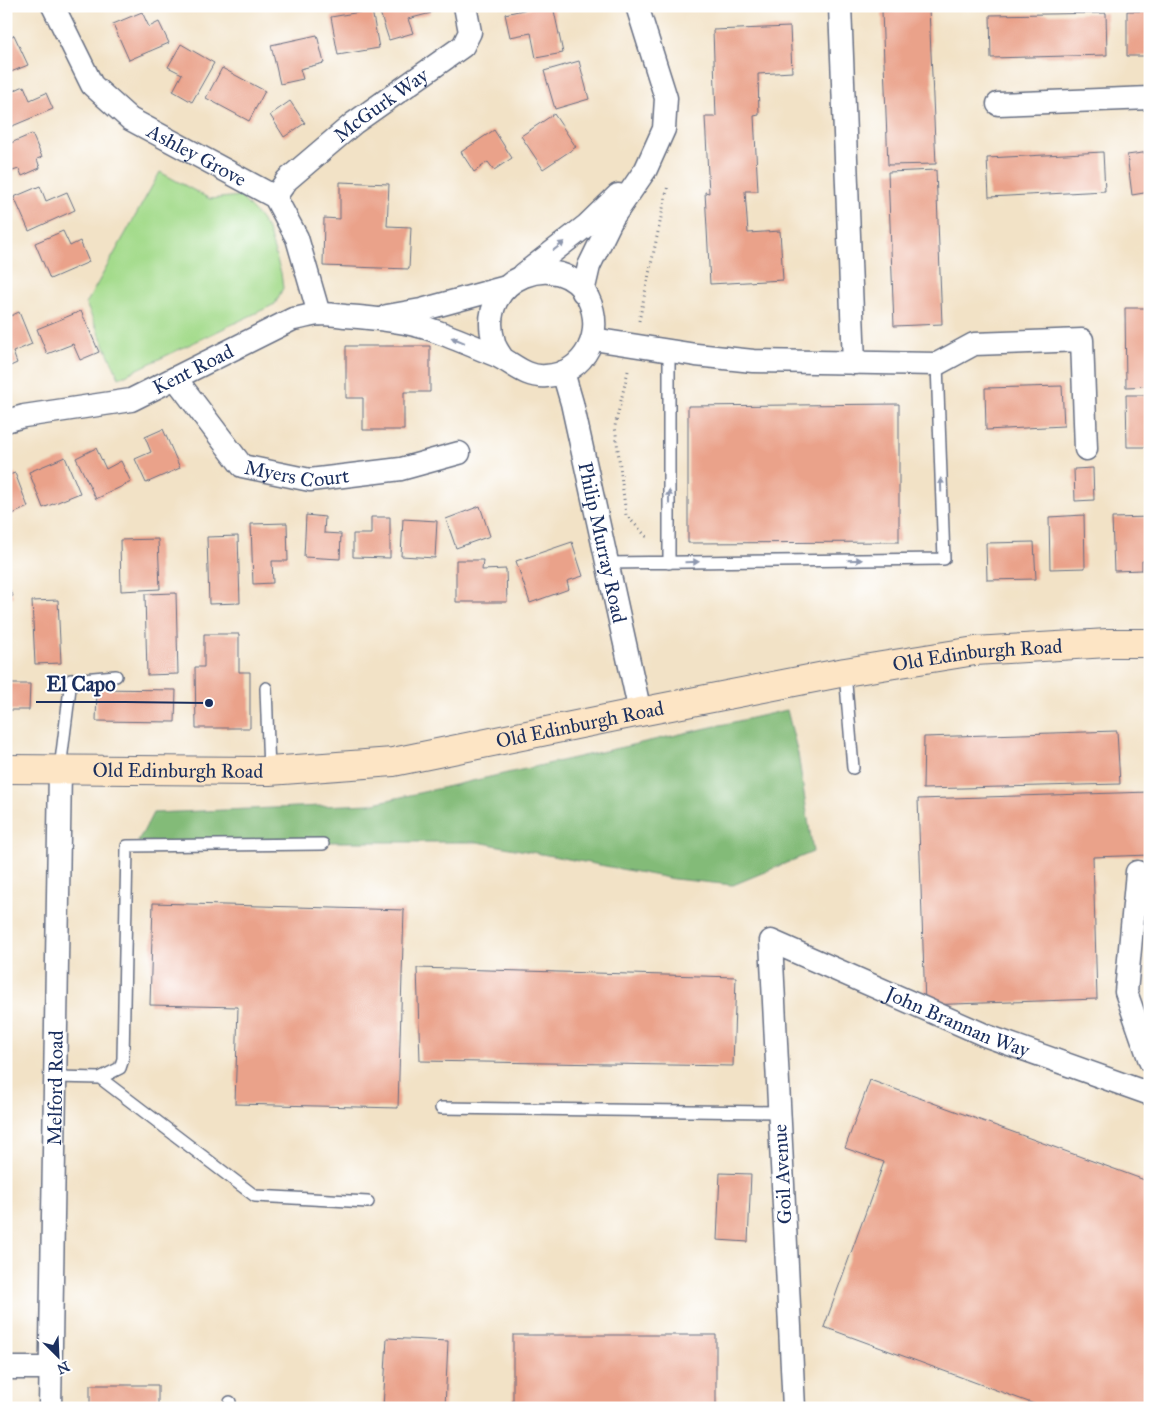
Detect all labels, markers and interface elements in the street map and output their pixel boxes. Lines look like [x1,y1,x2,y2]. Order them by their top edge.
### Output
street label: McGurk Way [329,62,433,147]
street label: Ashley Grove [142,118,251,191]
one-way arrow [552,241,565,252]
one-way arrow [450,336,465,344]
street label: Kent Road [149,339,237,399]
street label: Myers Court [242,455,350,493]
street label: Philip Murray Road [573,460,632,625]
one-way arrow [937,477,945,493]
one-way arrow [665,488,673,504]
one-way arrow [847,556,863,564]
one-way arrow [684,558,700,566]
street label: Old Edinburgh Road [891,634,1063,676]
callout: El Capo [36,666,125,702]
text: El Capo [46,671,116,697]
street label: Old Edinburgh Road [494,696,666,753]
street label: Old Edinburgh Road [92,758,263,784]
street label: John Brannan Way [880,980,1034,1062]
street label: Melford Road [42,1030,68,1146]
street label: Goil Avenue [767,1123,797,1225]
north arrow [32,1332,82,1382]
text: N [54,1357,72,1378]

